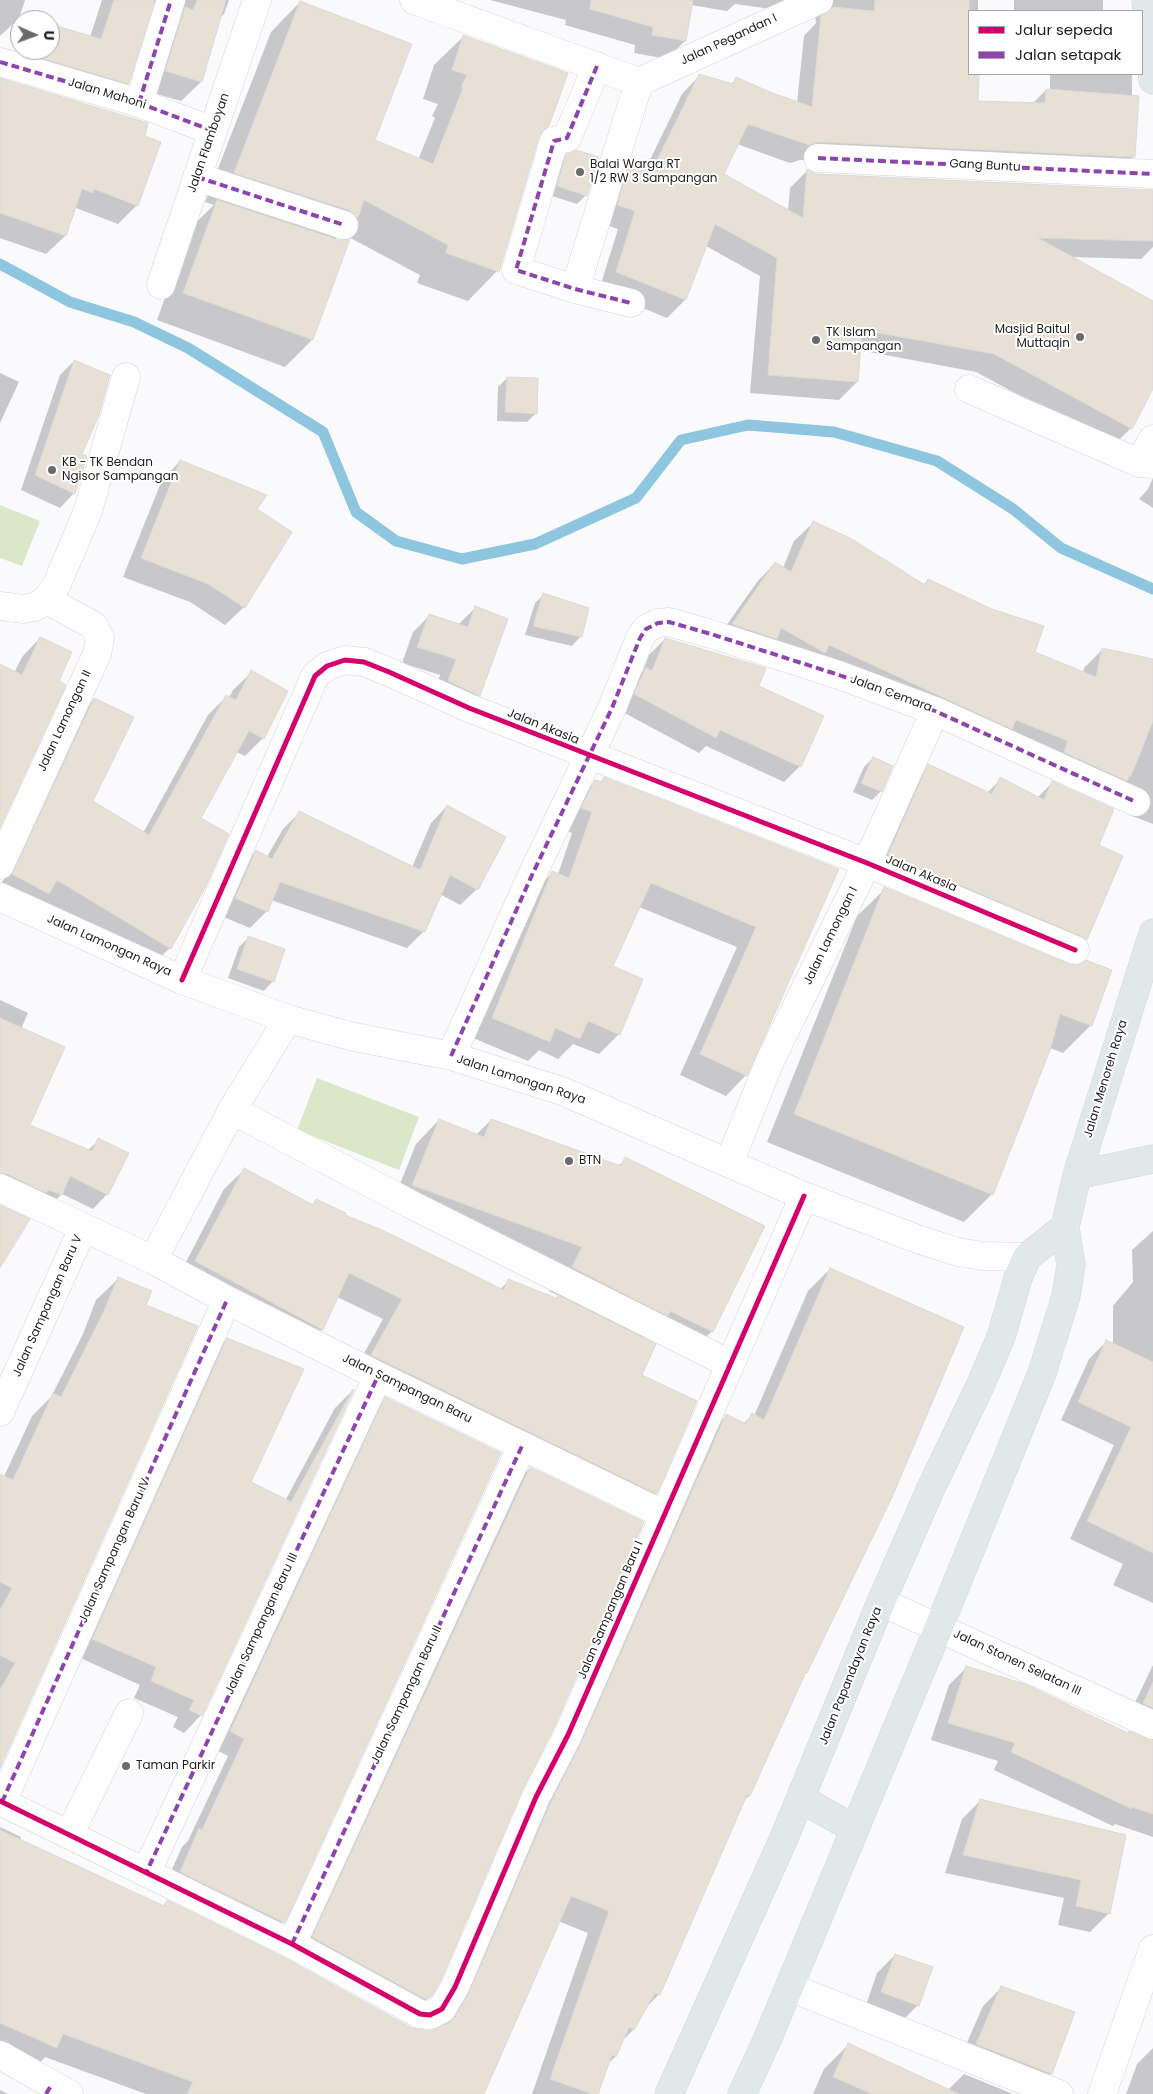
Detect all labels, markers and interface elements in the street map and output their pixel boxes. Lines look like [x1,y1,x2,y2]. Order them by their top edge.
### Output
north arrow [10,10,60,60]
legend [968,10,1143,75]
street label: Jalan Pegandan I [678,11,780,69]
text: Jalur sepeda [1015,19,1113,40]
text: U [39,30,59,41]
text: Jalan setapak [1015,44,1121,65]
street label: Jalan Mahoni [66,75,148,113]
street label: Jalan Flamboyan [185,91,233,195]
street label: Gang Buntu [949,157,1021,175]
place label: Balai Warga RT 1/2 RW 3 Sampangan [590,158,717,186]
marker: Balai Warga RT 1/2 RW 3 Sampangan [574,166,586,178]
place label: Masjid Baitul Muttaqin [995,323,1070,351]
place label: TK Islam Sampangan [826,326,901,354]
marker: Masjid Baitul Muttaqin [1074,331,1086,343]
marker: TK Islam Sampangan [810,334,822,346]
place label: KB - TK Bendan Ngisor Sampangan [62,456,178,484]
marker: KB - TK Bendan Ngisor Sampangan [46,464,58,476]
street label: Jalan Lamongan II [35,668,95,774]
street label: Jalan Cemara [848,672,934,716]
street label: Jalan Akasia [505,706,581,748]
street label: Jalan Akasia [883,852,959,896]
street label: Jalan Lamongan I [801,885,861,987]
street label: Jalan Lamongan Raya [44,912,174,980]
street label: Jalan Menoreh Raya [1081,1018,1131,1140]
street label: Jalan Lamongan Raya [455,1052,587,1108]
place label: BTN [579,1154,601,1168]
marker: BTN [563,1155,575,1167]
street label: Jalan Sampangan Baru V [10,1233,86,1379]
street label: Jalan Sampangan Baru [340,1351,474,1427]
street label: Jalan Sampangan Baru IV [77,1476,153,1626]
street label: Jalan Sampangan Baru I [575,1539,647,1681]
street label: Jalan Sampangan Baru III [223,1551,301,1697]
street label: Jalan Papandayan Raya [817,1605,885,1747]
street label: Jalan Sampangan Baru II [368,1623,446,1767]
street label: Jalan Stonen Selatan III [951,1627,1083,1699]
place label: Taman Parkir [136,1759,215,1773]
marker: Taman Parkir [120,1760,132,1772]

